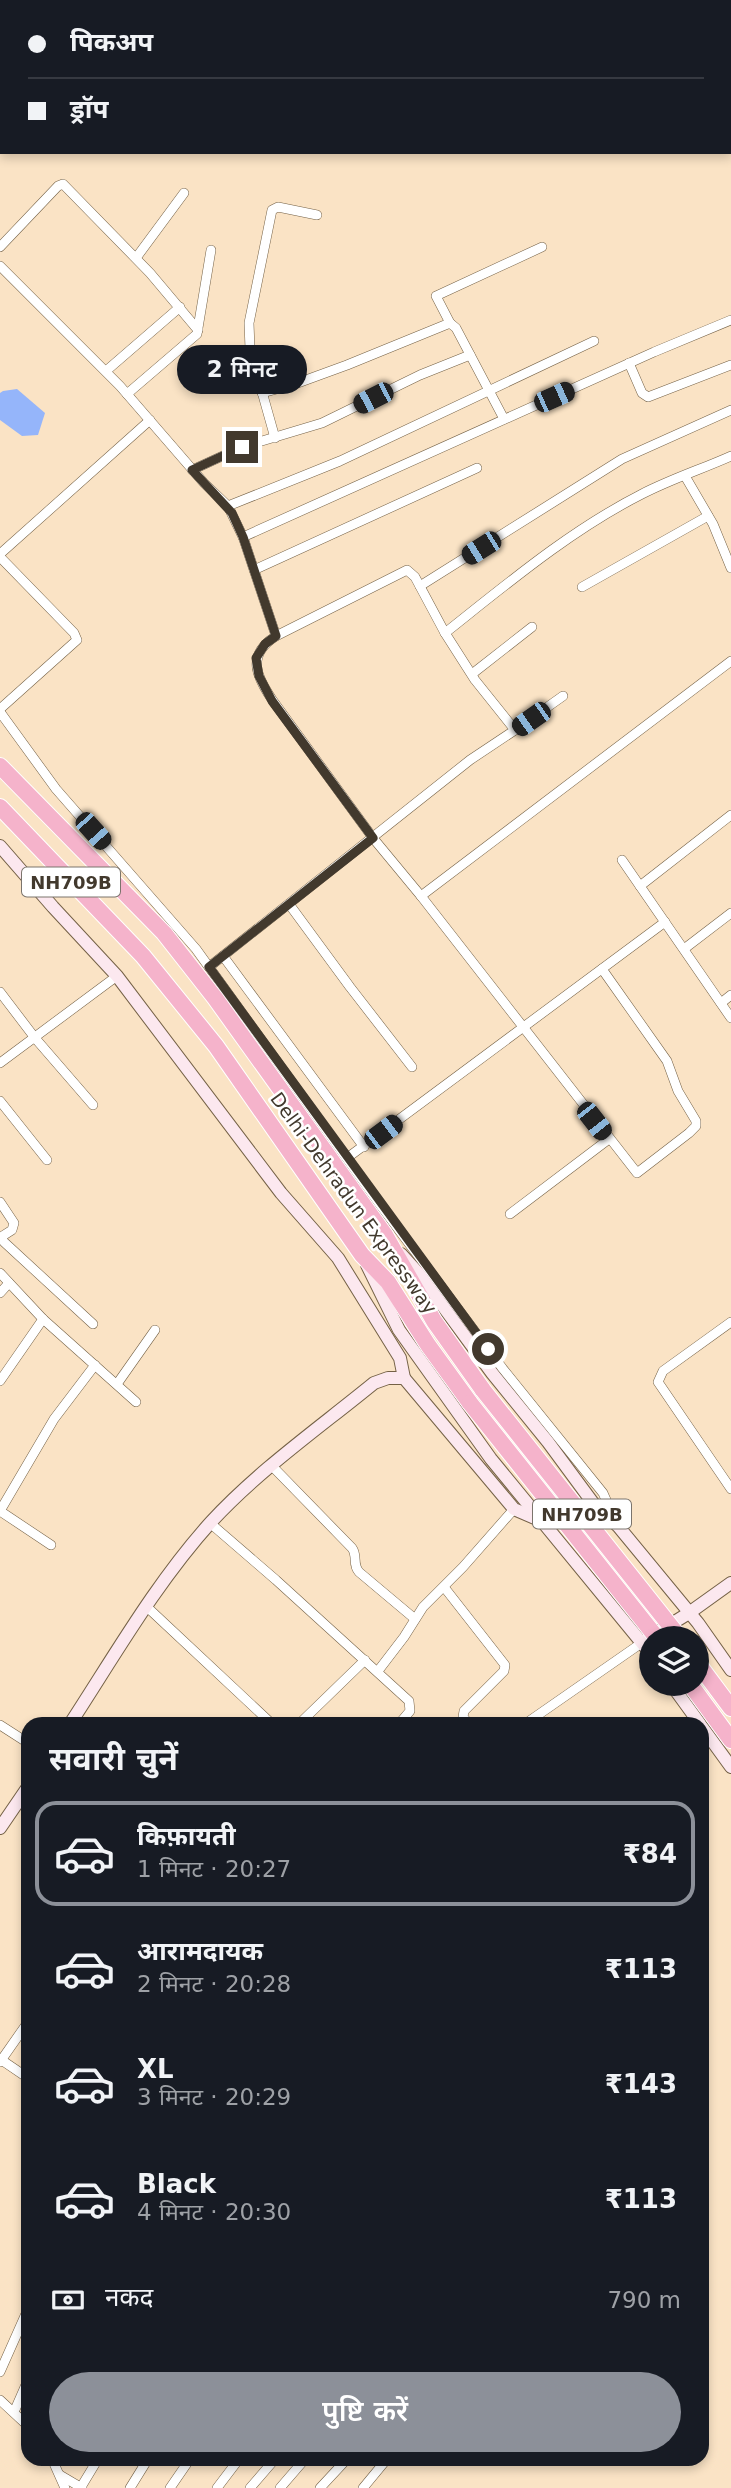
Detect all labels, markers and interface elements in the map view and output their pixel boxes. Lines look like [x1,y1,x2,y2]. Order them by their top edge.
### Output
text: पिकअप [70,27,153,57]
text: ड्रॉप [70,94,108,124]
callout: 2 मिनट [177,346,307,394]
text: 2 मिनट [207,356,277,382]
car [350,379,397,417]
car [531,379,578,415]
route end [226,431,258,463]
car [458,528,505,568]
car [508,698,555,740]
car [72,808,115,854]
road number: NH709B [22,868,120,897]
street label: Delhi-Dehradun Expressway [266,1088,442,1318]
car [573,1098,616,1144]
car [360,1111,407,1153]
route start [472,1333,504,1365]
road number: NH709B [533,1499,631,1528]
map controls [639,1626,709,1696]
button: layers [639,1626,709,1696]
text: सवारी चुनें [49,1740,178,1778]
text: किफ़ायती [137,1821,236,1851]
icon: car [53,1822,116,1885]
text: ₹84 [623,1839,677,1869]
text: 1 मिनट · 20:27 [137,1856,291,1882]
text: आरामदायक [137,1936,263,1966]
icon: car [53,1937,116,2000]
text: ₹113 [605,1954,677,1984]
text: 2 मिनट · 20:28 [137,1971,291,1997]
icon: car [53,2052,116,2115]
text: XL [137,2054,174,2084]
text: ₹143 [605,2069,677,2099]
text: 3 मिनट · 20:29 [137,2084,291,2110]
icon: car [53,2167,116,2230]
text: Black [137,2169,216,2199]
text: ₹113 [605,2184,677,2214]
text: 4 मिनट · 20:30 [137,2199,291,2225]
icon: cash [49,2281,87,2319]
text: नकद [105,2282,153,2312]
text: 790 m [607,2287,681,2313]
button: पुष्टि करें [49,2372,681,2452]

